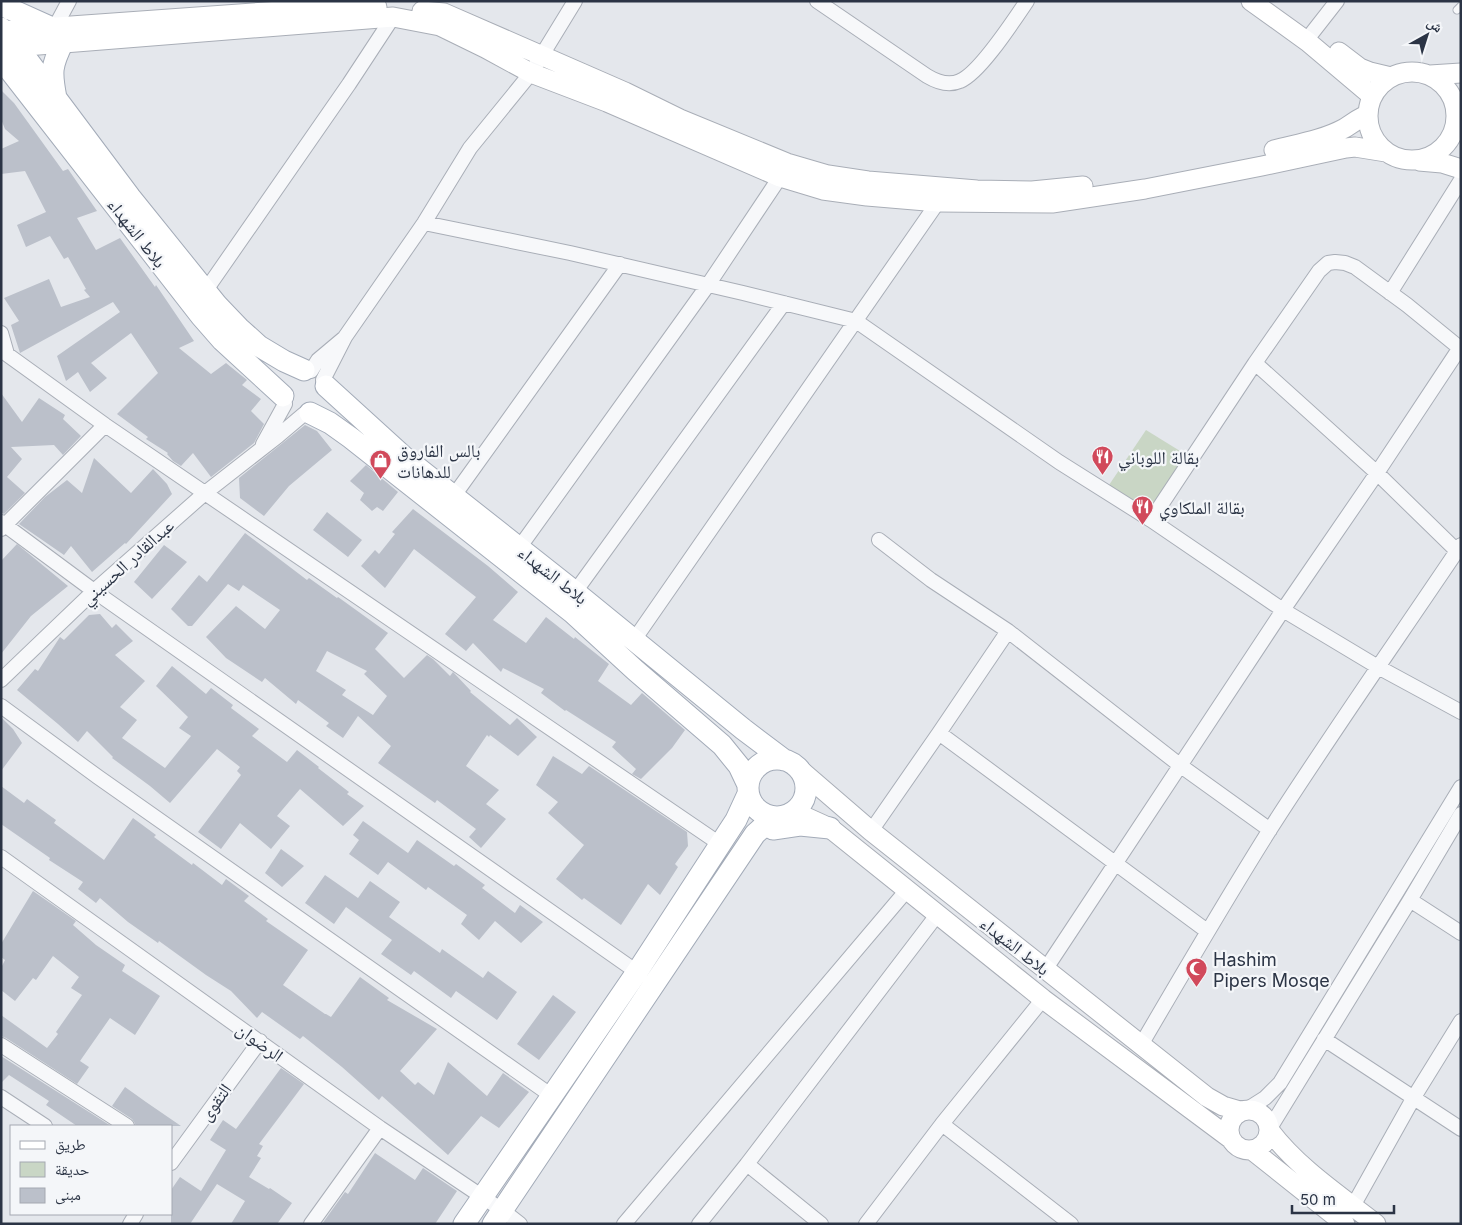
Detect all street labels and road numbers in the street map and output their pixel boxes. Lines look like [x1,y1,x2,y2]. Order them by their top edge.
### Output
street label: بلاط الشهداء [103,194,171,272]
street label: عبدالقادر الحسيني [76,515,181,613]
street label: بلاط الشهداء [514,541,592,609]
street label: بلاط الشهداء [976,912,1054,980]
street label: الرضوان [232,1018,288,1067]
street label: التقوى [194,1079,236,1125]

